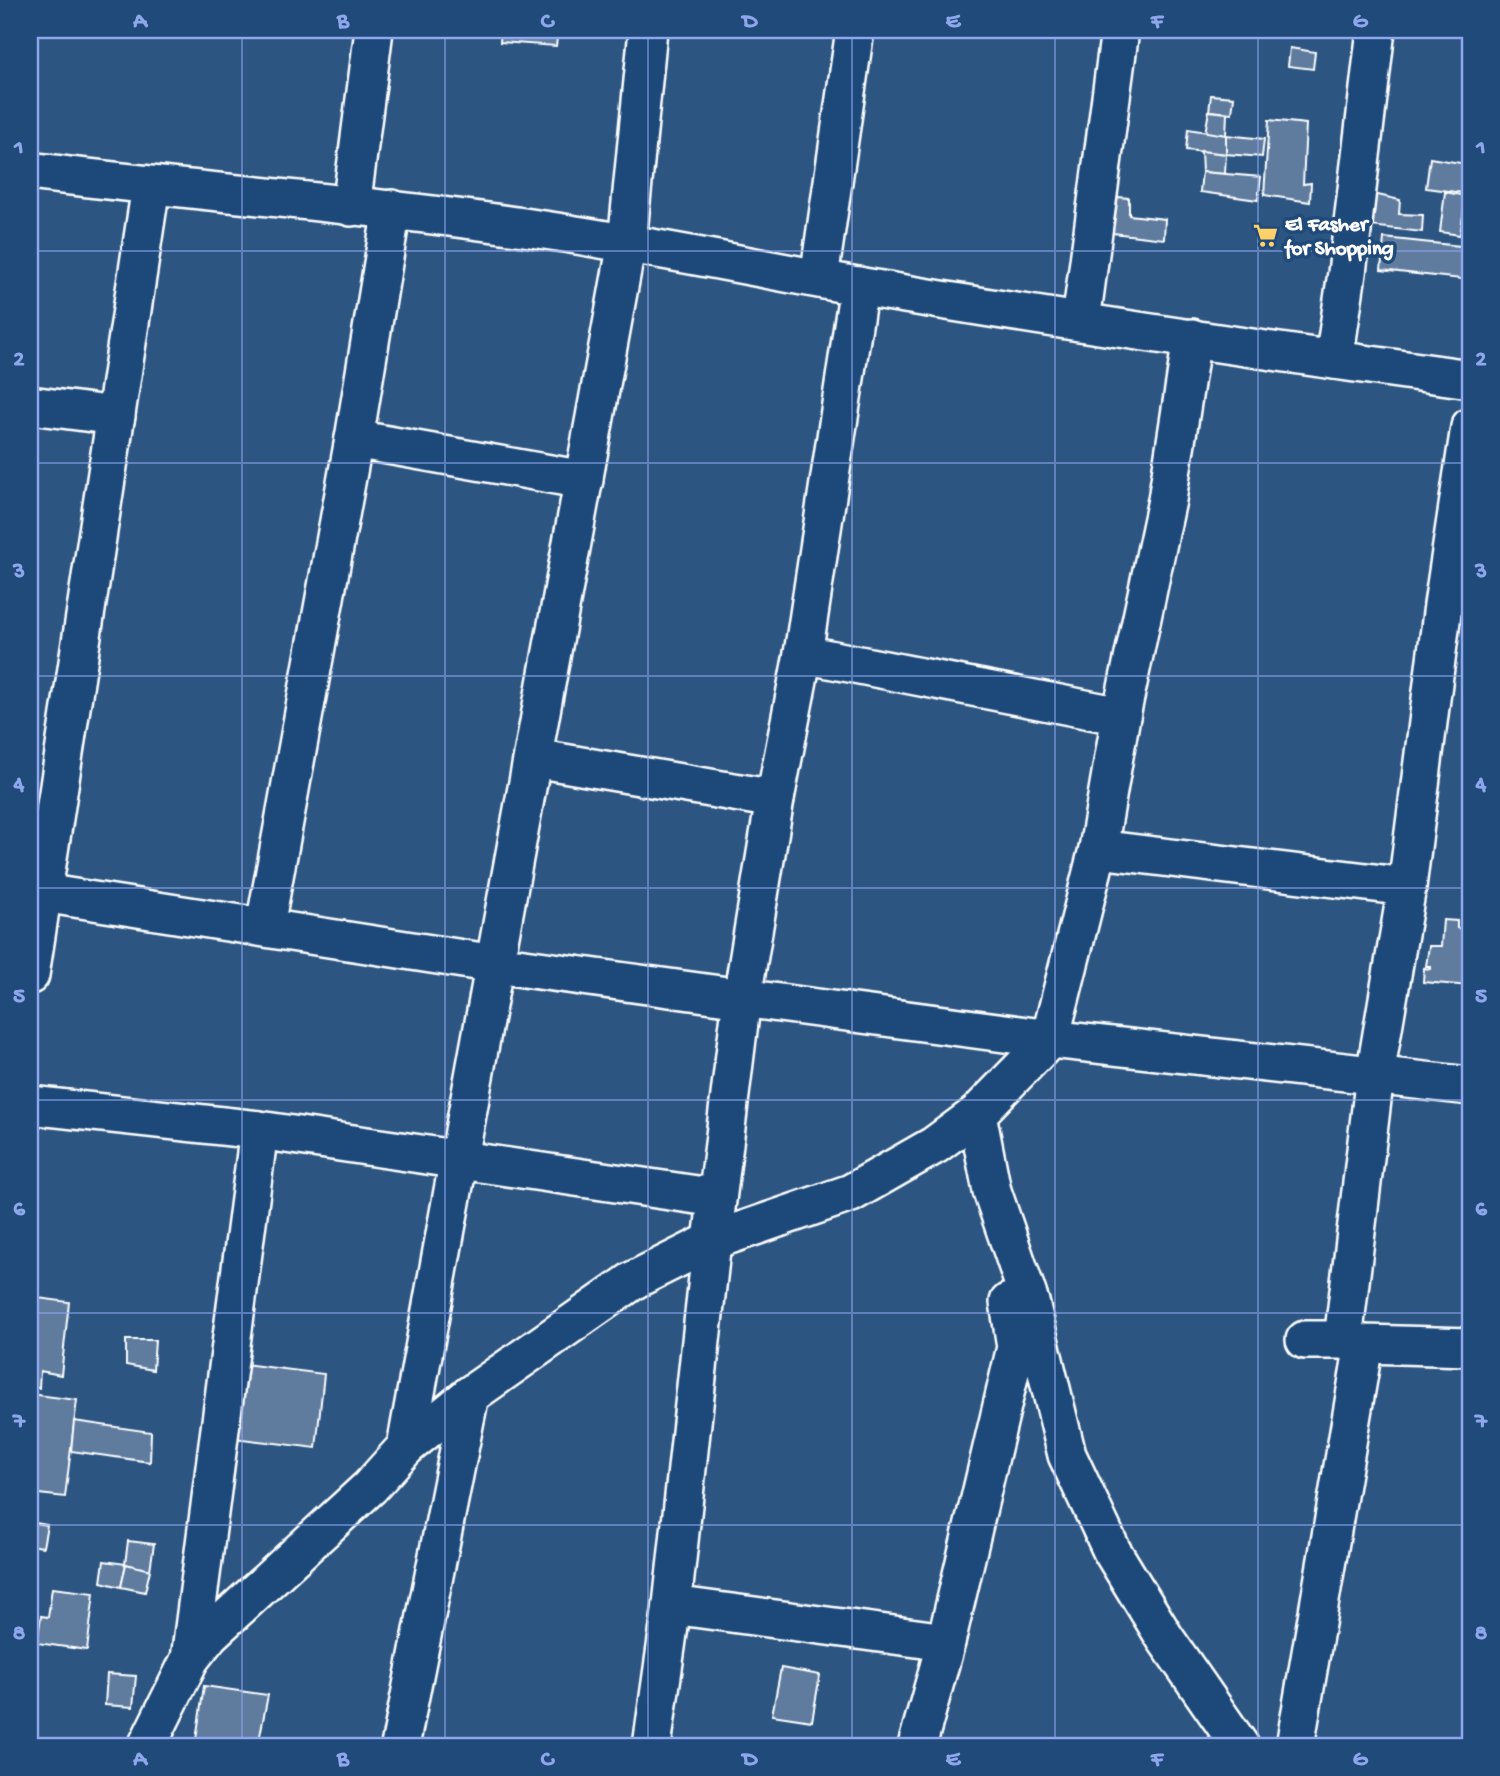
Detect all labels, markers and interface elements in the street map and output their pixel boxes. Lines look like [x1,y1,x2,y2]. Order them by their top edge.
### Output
text: A [132,9,148,36]
text: B [336,9,350,36]
text: C [541,9,556,36]
text: D [741,9,759,36]
text: E [946,9,962,36]
text: F [1150,9,1165,36]
text: G [1353,9,1369,36]
text: 1 [13,135,24,162]
text: 1 [1475,135,1486,162]
place label: El Fasher for Shopping [1284,214,1394,263]
supermarket icon: El Fasher for Shopping [1251,221,1279,249]
text: 2 [13,347,25,374]
text: 2 [1475,347,1487,374]
text: 3 [12,559,25,586]
text: 3 [1474,559,1487,586]
text: 4 [13,772,25,799]
text: 4 [1475,772,1487,799]
text: 5 [13,984,25,1011]
text: 5 [1475,984,1487,1011]
text: 6 [13,1197,26,1224]
text: 6 [1475,1197,1488,1224]
text: 7 [12,1409,26,1436]
text: 7 [1474,1409,1488,1436]
text: 8 [13,1621,26,1648]
text: 8 [1475,1621,1488,1648]
text: A [132,1747,148,1774]
text: B [336,1747,350,1774]
text: C [541,1747,556,1774]
text: D [741,1747,759,1774]
text: E [946,1747,962,1774]
text: F [1150,1747,1165,1774]
text: G [1353,1747,1369,1774]

